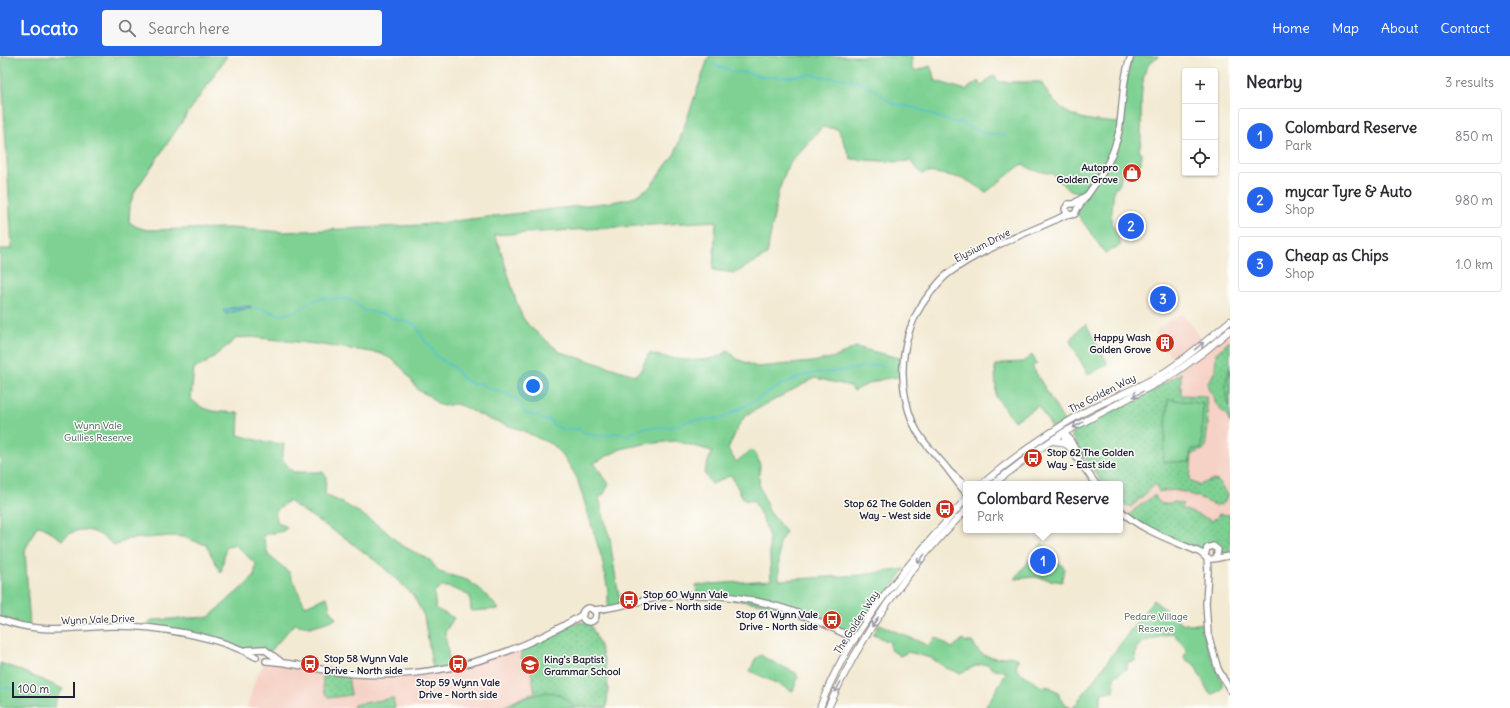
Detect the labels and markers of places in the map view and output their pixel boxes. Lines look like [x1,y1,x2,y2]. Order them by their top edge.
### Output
place label: Autopro Golden Grove [1056,161,1119,186]
shop icon: Autopro Golden Grove [1121,162,1143,184]
pin: 2 [1118,211,1144,241]
pin: 3 [1150,284,1176,314]
place label: Happy Wash Golden Grove [1089,331,1152,356]
building icon: Happy Wash Golden Grove [1154,332,1176,354]
place label: Stop 62 The Golden Way - East side [1047,446,1134,471]
bus stop icon: Stop 62 The Golden Way - East side [1022,447,1044,469]
place label: Stop 62 The Golden Way - West side [844,497,932,522]
bus stop icon: Stop 62 The Golden Way - West side [934,498,956,520]
pin: 1 [1030,546,1056,576]
place label: Stop 60 Wynn Vale Drive - North side [643,588,728,613]
bus stop icon: Stop 60 Wynn Vale Drive - North side [618,589,640,611]
place label: Stop 61 Wynn Vale Drive - North side [736,608,819,633]
bus stop icon: Stop 61 Wynn Vale Drive - North side [821,609,843,631]
place label: Stop 58 Wynn Vale Drive - North side [324,652,409,677]
bus stop icon: Stop 58 Wynn Vale Drive - North side [299,653,321,675]
bus stop icon: Stop 59 Wynn Vale Drive - North side [447,653,469,675]
place label: King's Baptist Grammar School [544,653,621,678]
school or university icon: King's Baptist Grammar School [519,654,541,676]
place label: Stop 59 Wynn Vale Drive - North side [416,676,501,701]

